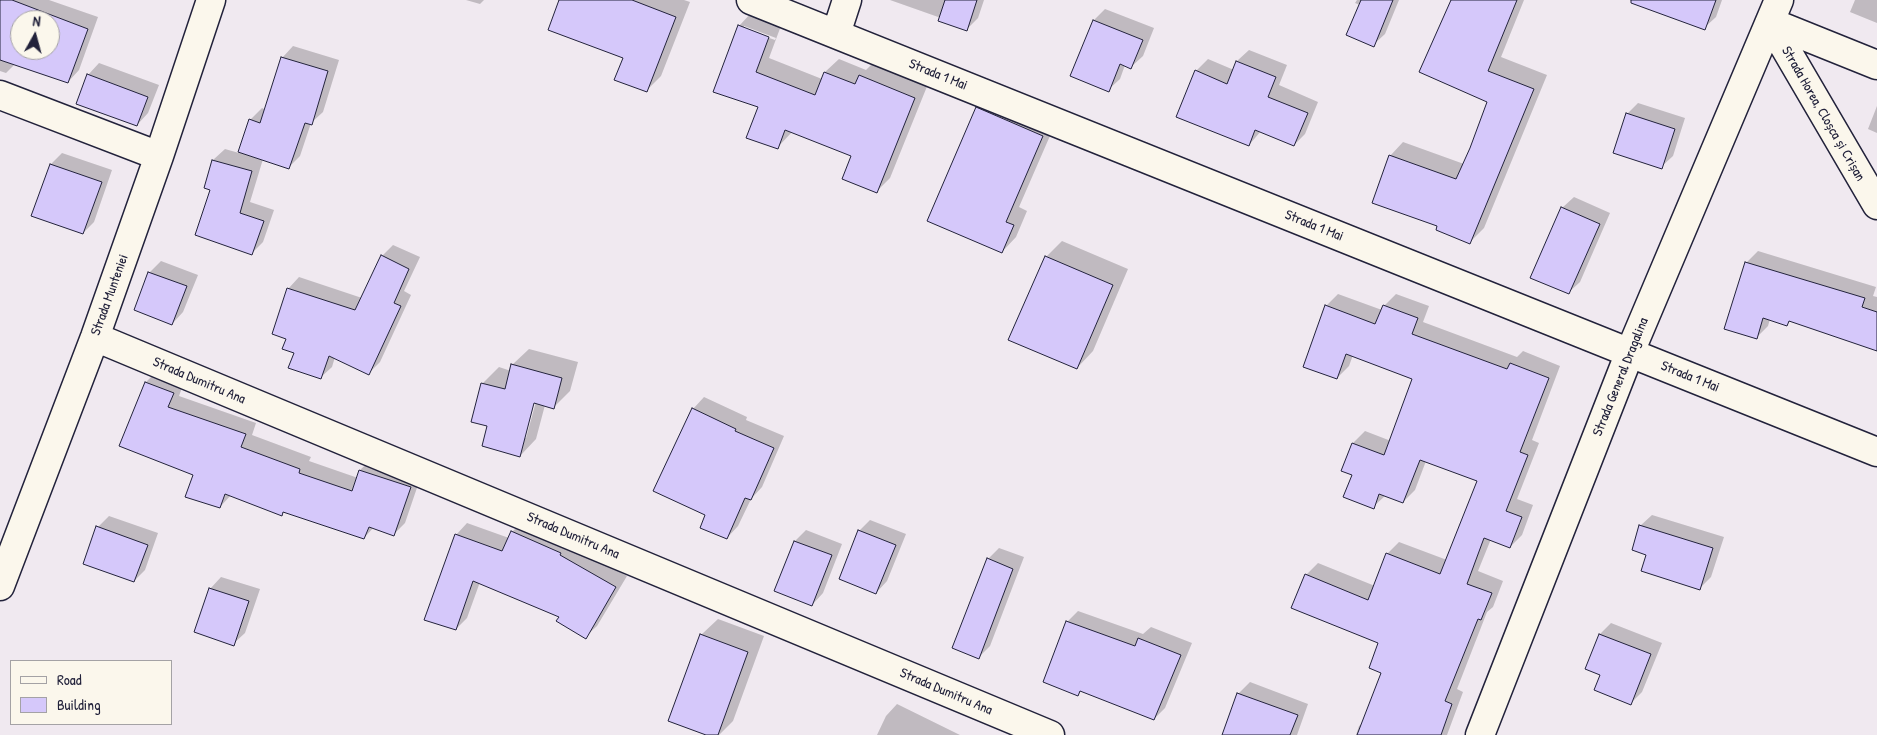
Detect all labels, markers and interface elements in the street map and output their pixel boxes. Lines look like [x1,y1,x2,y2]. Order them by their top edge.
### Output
north arrow [10,10,60,60]
text: N [32,11,42,30]
street label: Strada Horea, Cloșca și Crișan [1778,44,1868,184]
street label: Strada 1 Mai [906,56,970,94]
street label: Strada 1 Mai [1282,207,1346,245]
street label: Strada Munteniei [88,252,132,338]
street label: Strada General Dragalina [1590,315,1652,439]
street label: Strada Dumitru Ana [150,354,248,408]
street label: Strada 1 Mai [1658,358,1722,396]
street label: Strada Dumitru Ana [524,509,622,563]
legend [10,660,172,725]
street label: Strada Dumitru Ana [897,665,995,719]
text: Road [57,669,82,690]
text: Building [57,694,101,715]

